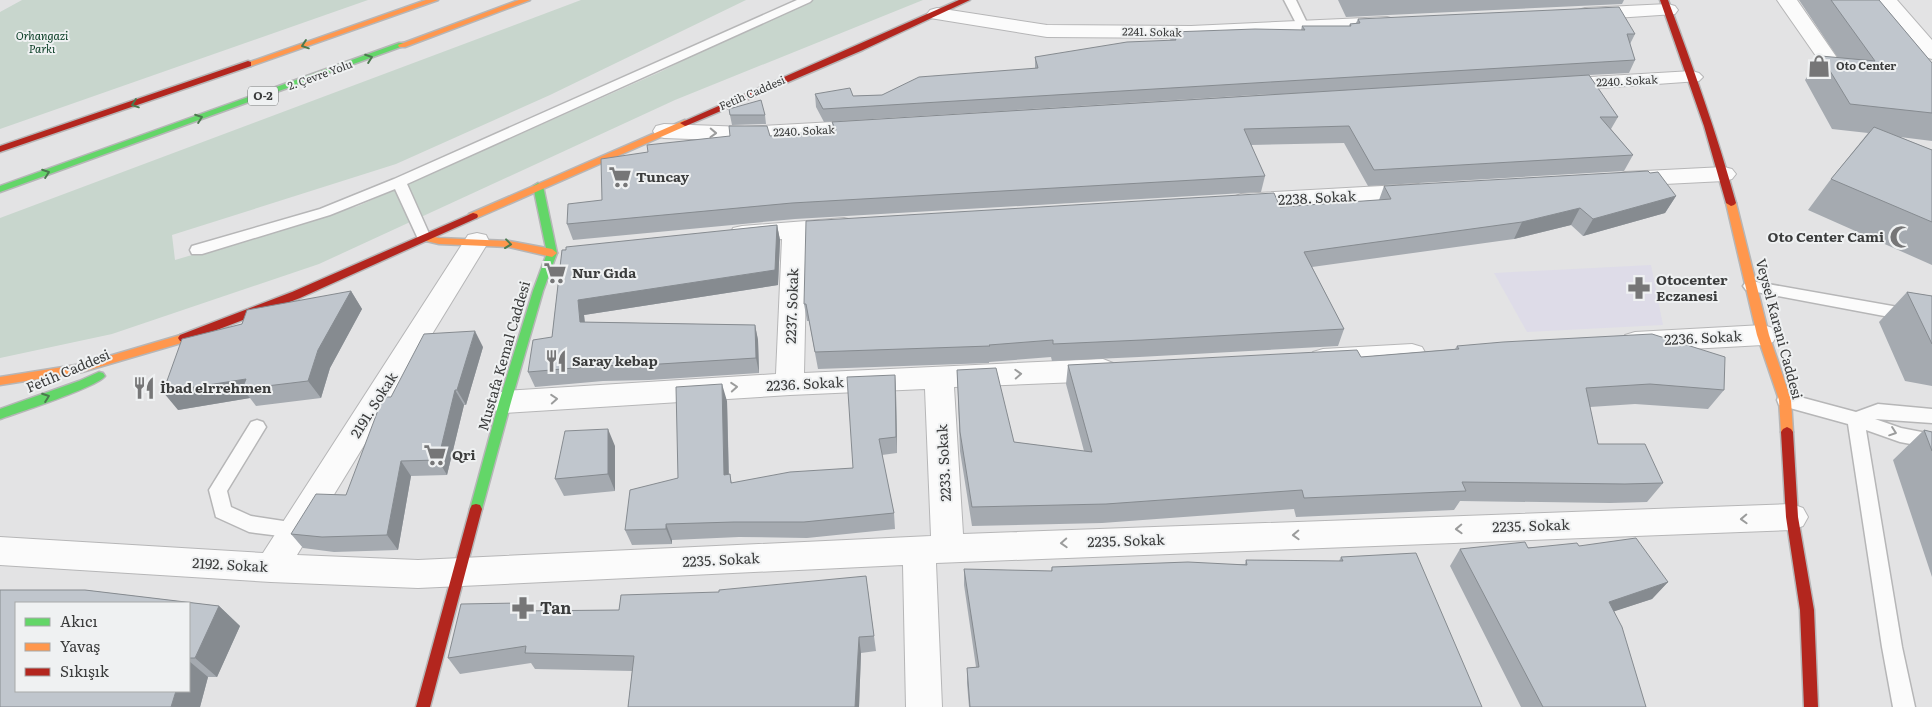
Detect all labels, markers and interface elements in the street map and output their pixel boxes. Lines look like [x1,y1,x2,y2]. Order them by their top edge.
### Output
street label: 2241. Sokak [1122,22,1182,40]
park label: Orhangazi Parkı [16,27,69,56]
one-way arrow [301,39,310,49]
shop icon: Oto Center [1806,53,1832,79]
one-way arrow [364,54,372,64]
street label: 2. Çevre Yolu [285,55,354,93]
place label: Oto Center [1836,57,1896,73]
street label: 2240. Sokak [1596,70,1658,90]
street label: Fetih Caddesi [716,71,787,113]
road number: O-2 [248,86,278,105]
one-way arrow [131,98,140,108]
one-way arrow [194,114,203,124]
street label: 2240. Sokak [773,120,835,140]
one-way arrow [709,127,717,138]
supermarket icon: Tuncay [607,164,633,190]
place label: Tuncay [636,166,689,186]
one-way arrow [41,169,50,179]
street label: 2238. Sokak [1278,185,1357,209]
mosque icon: Oto Center Cami [1888,224,1914,250]
place label: Oto Center Cami [1768,226,1884,246]
one-way arrow [504,238,512,249]
street label: Veysel Karani Caddesi [1752,256,1808,402]
supermarket icon: Nur Gıda [542,260,568,286]
place label: Nur Gıda [572,262,637,282]
street label: 2237. Sokak [780,267,802,344]
place label: Otocenter Eczanesi [1656,269,1728,305]
pharmacy icon: Otocenter Eczanesi [1626,275,1652,301]
street label: Mustafa Kemal Caddesi [472,278,534,433]
street label: 2236. Sokak [1664,325,1743,349]
street label: Fetih Caddesi [23,343,113,397]
restaurant icon: Saray kebap [543,348,569,374]
place label: Saray kebap [572,350,658,370]
street label: 2191. Sokak [345,367,402,441]
one-way arrow [1014,369,1022,379]
street label: 2236. Sokak [766,371,845,395]
restaurant icon: İbad elrrehmen [131,375,157,401]
place label: İbad elrrehmen [160,377,272,397]
one-way arrow [730,382,738,393]
one-way arrow [41,393,50,403]
one-way arrow [550,393,558,404]
street label: 2233. Sokak [931,423,955,502]
one-way arrow [1888,427,1897,437]
supermarket icon: Qri [422,442,448,468]
place label: Qri [452,444,476,464]
street label: 2235. Sokak [1492,514,1570,536]
one-way arrow [1739,514,1747,524]
one-way arrow [1455,524,1462,534]
street label: 2235. Sokak [1087,529,1165,551]
one-way arrow [1292,530,1300,540]
one-way arrow [1060,538,1068,549]
street label: 2235. Sokak [682,547,761,571]
street label: 2192. Sokak [192,552,269,576]
pharmacy icon: Tan [510,595,536,621]
place label: Tan [540,595,571,619]
legend [15,602,190,692]
text: Akıcı [60,609,98,632]
text: Yavaş [60,634,100,657]
text: Sıkışık [60,659,110,682]

